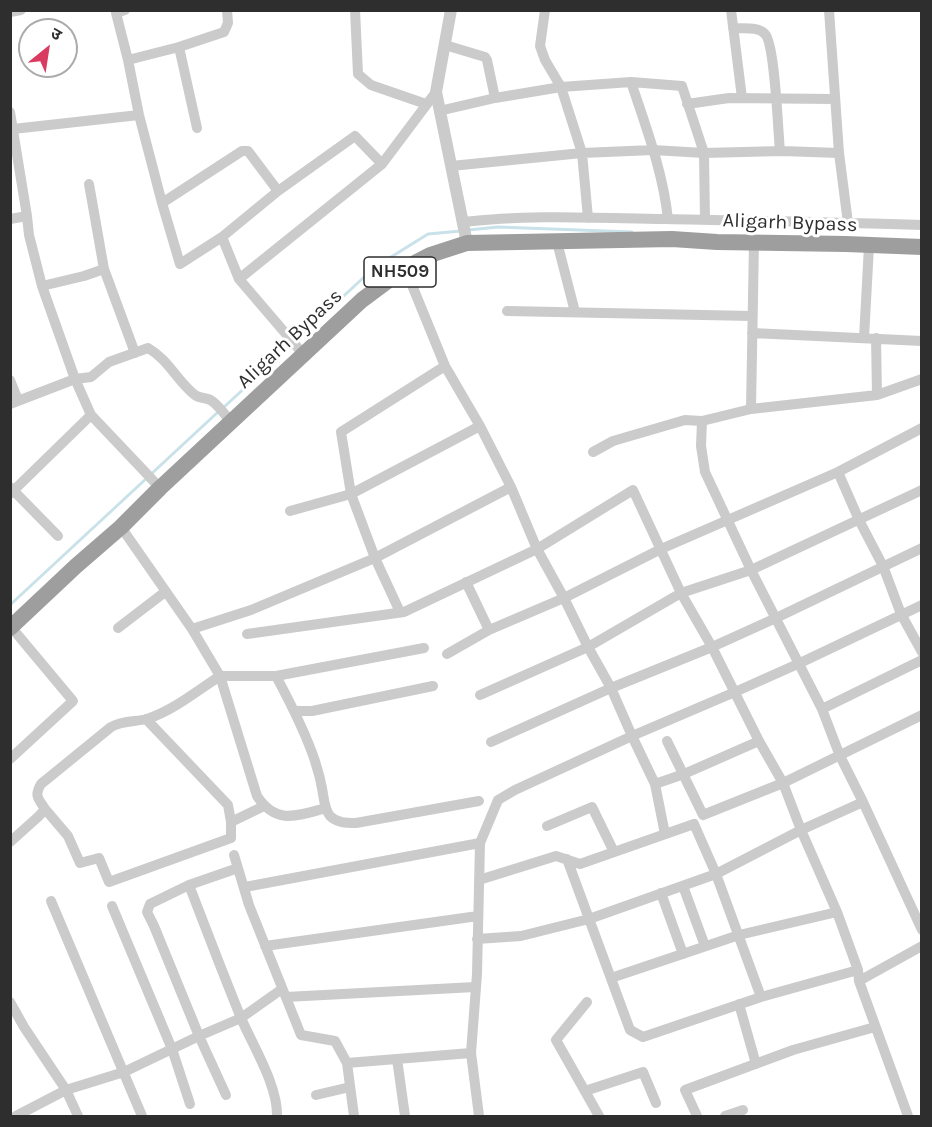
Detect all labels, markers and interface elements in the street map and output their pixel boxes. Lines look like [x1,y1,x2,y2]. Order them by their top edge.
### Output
north arrow [18,18,78,78]
text: उ [47,23,65,44]
street label: Aligarh Bypass [722,209,858,237]
road number: NH509 [364,257,436,287]
street label: Aligarh Bypass [233,284,347,394]

